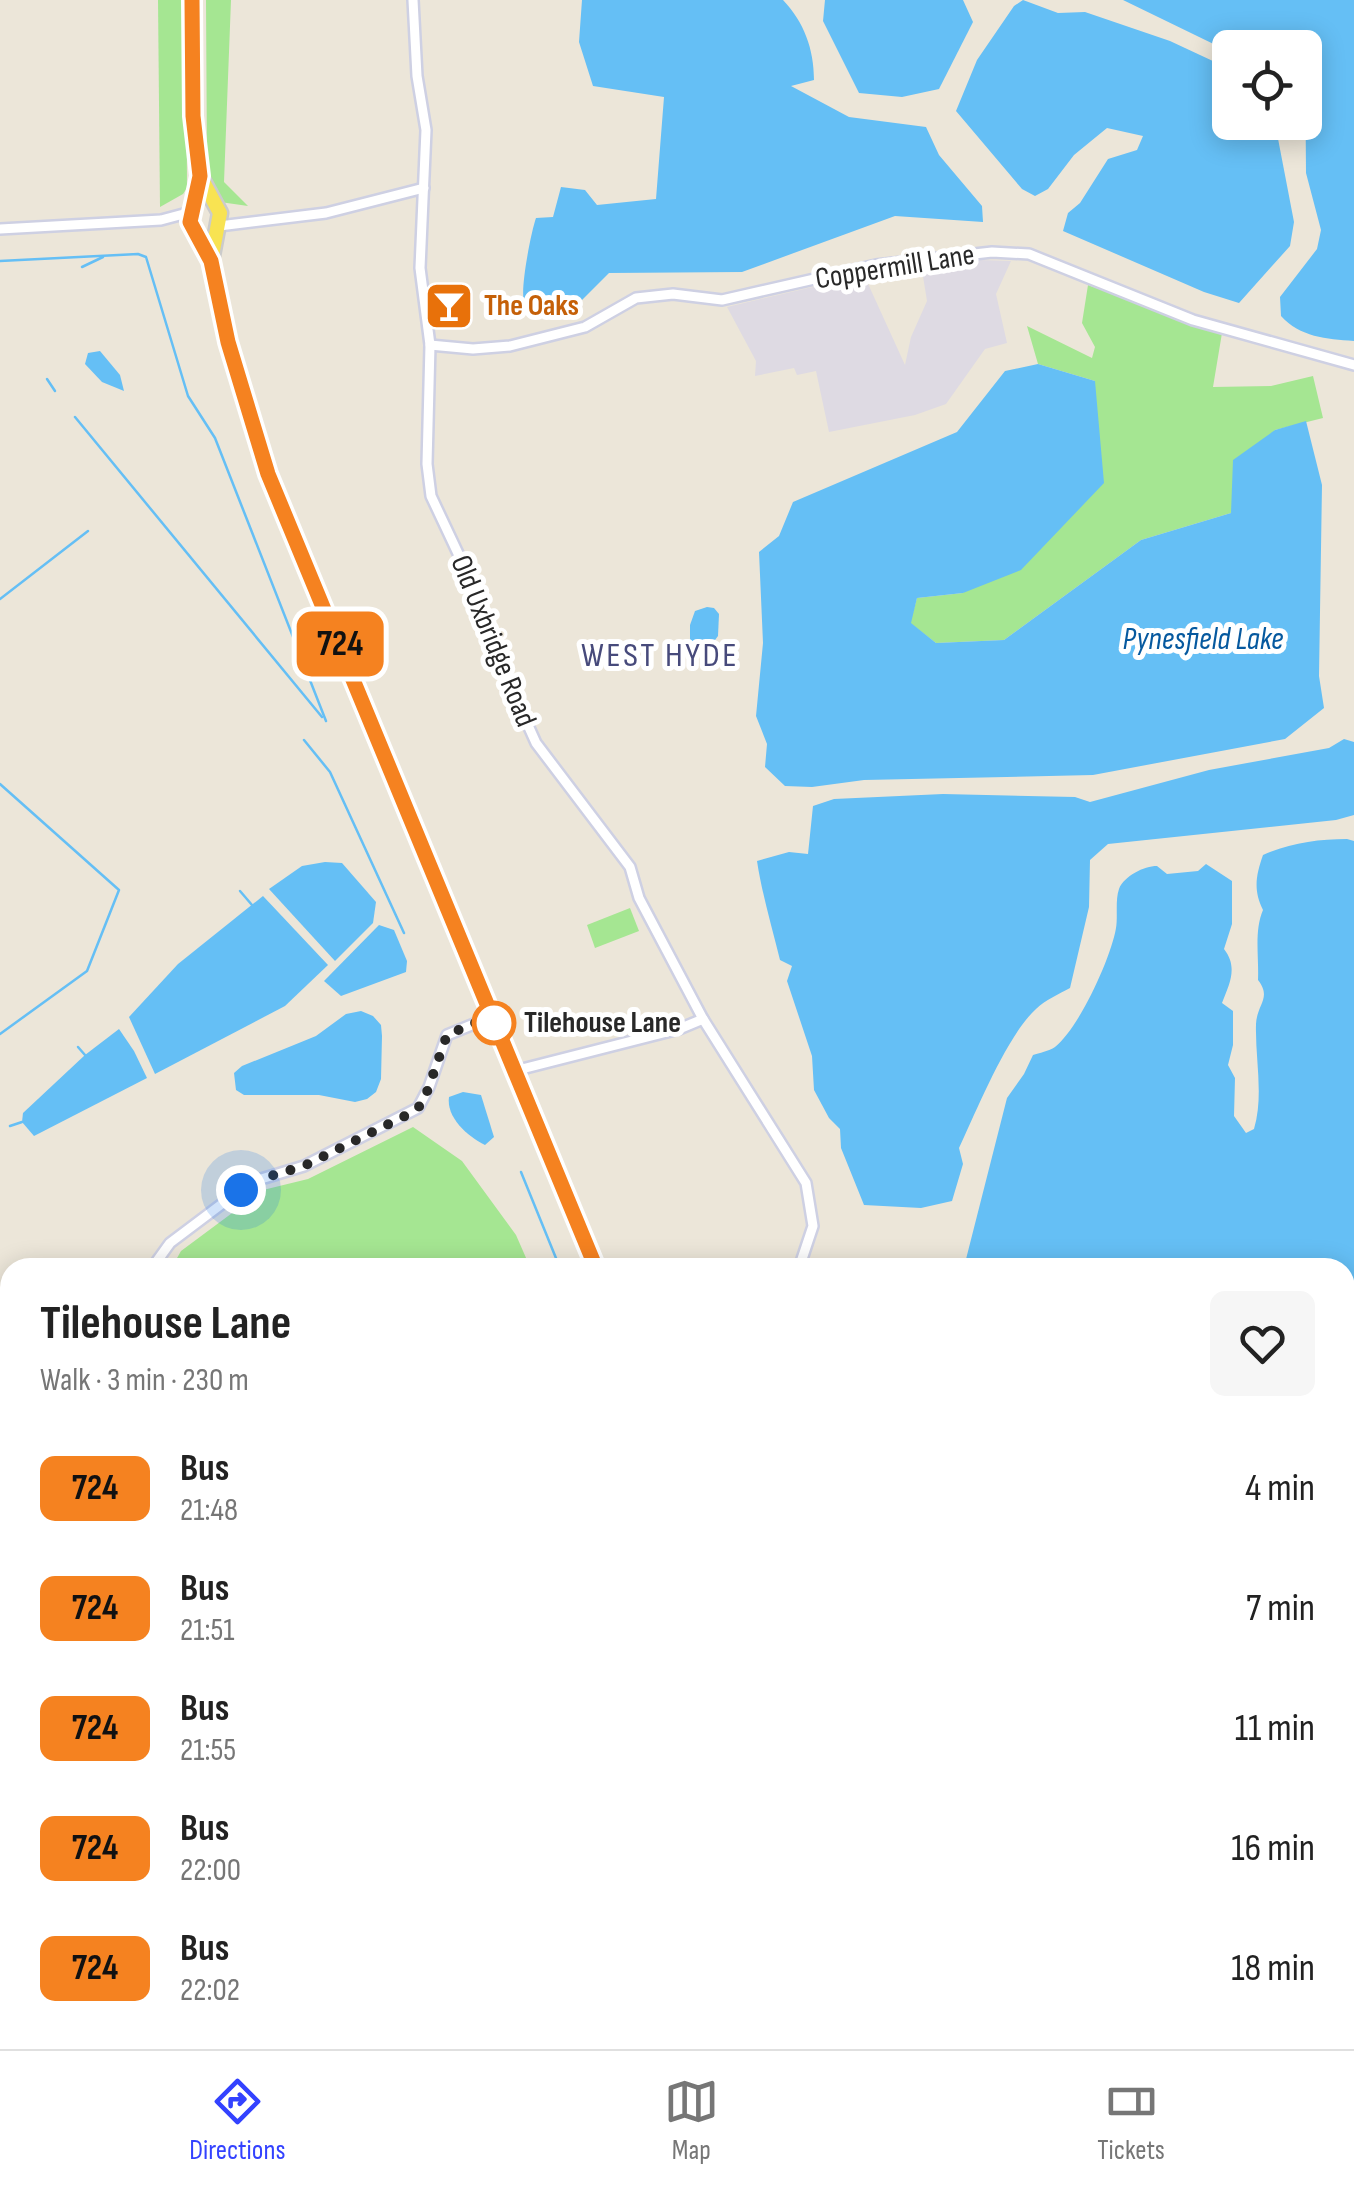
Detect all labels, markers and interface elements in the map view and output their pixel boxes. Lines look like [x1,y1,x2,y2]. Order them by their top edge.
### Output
map controls [1212,30,1322,140]
button: locate [1212,30,1322,140]
street label: Coppermill Lane [813,237,977,297]
bar icon: The Oaks [423,280,475,332]
place label: The Oaks [484,288,579,324]
street label: Old Uxbridge Road [442,550,544,732]
line badge: 724 [282,612,398,676]
water label: Pynesfield Lake [1122,620,1284,659]
text: 724 [317,623,363,666]
district label: WEST HYDE [581,634,739,677]
marker: Tilehouse Lane [473,1002,515,1044]
place label: Tilehouse Lane [524,1005,681,1041]
your location [216,1165,266,1215]
button: heart [1210,1291,1315,1396]
text: Tilehouse Lane [40,1295,291,1352]
text: Walk · 3 min · 230 m [40,1361,249,1400]
text: Bus [180,1446,229,1491]
text: 4 min [1245,1466,1315,1511]
text: 724 [72,1467,118,1510]
text: 21:48 [180,1491,238,1530]
text: Bus [180,1566,229,1611]
text: 7 min [1246,1586,1315,1631]
text: 724 [72,1587,118,1630]
text: 21:51 [180,1611,235,1650]
text: Bus [180,1686,229,1731]
text: 11 min [1235,1706,1315,1751]
text: 724 [72,1707,118,1750]
text: 21:55 [180,1731,236,1770]
text: Bus [180,1806,229,1851]
text: 16 min [1231,1826,1315,1871]
text: 724 [72,1827,118,1870]
text: 22:00 [180,1851,241,1890]
text: Bus [180,1926,229,1971]
text: 18 min [1231,1946,1315,1991]
text: 724 [72,1947,118,1990]
text: 22:02 [180,1971,240,2010]
tab: Directions [189,2074,285,2167]
tab: Map [664,2074,719,2167]
tab: Tickets [1097,2074,1165,2167]

